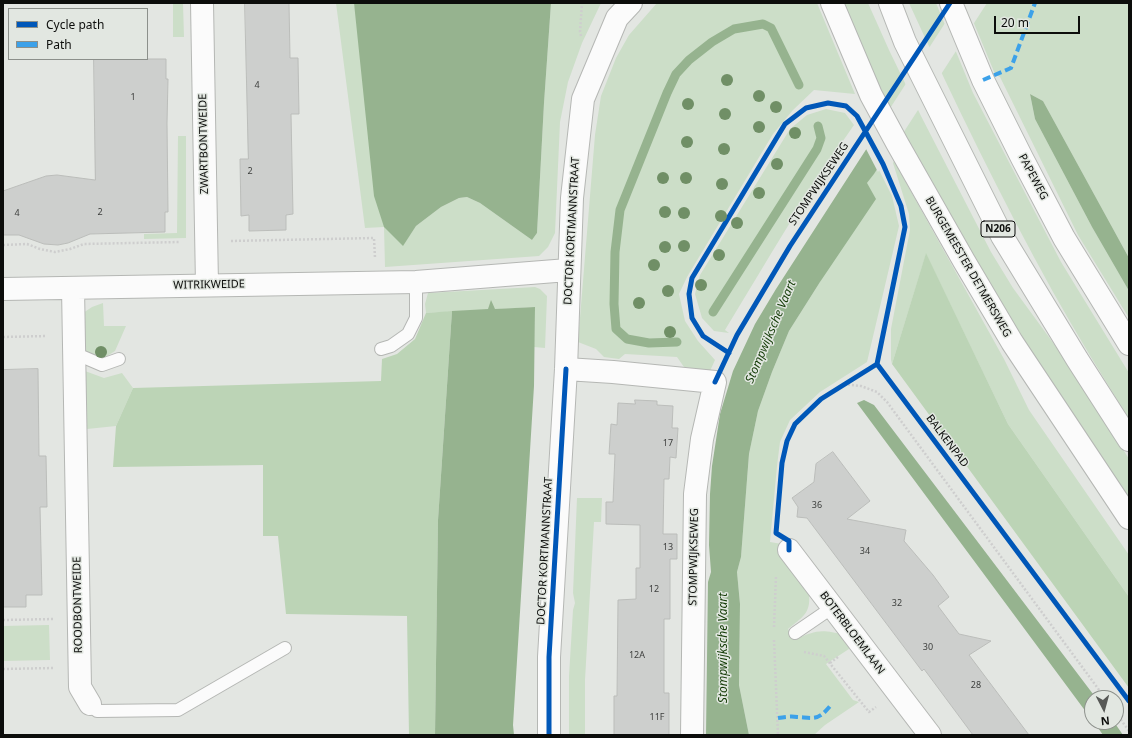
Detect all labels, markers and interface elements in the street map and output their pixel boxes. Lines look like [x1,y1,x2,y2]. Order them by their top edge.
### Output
legend [8,8,148,60]
scale bar [996,8,1082,34]
text: 20 m [1001,14,1029,31]
text: Cycle path [46,16,104,33]
text: Path [46,36,72,53]
house number: 4 [254,80,260,90]
house number: 1 [130,92,136,102]
street label: ZWARTBONTWEIDE [197,94,211,194]
street label: STOMPWIJKSEWEG [786,140,852,228]
street label: PAPEWEG [1015,152,1051,202]
street label: DOCTOR KORTMANNSTRAAT [562,157,582,305]
house number: 2 [247,166,253,176]
street label: BURGEMEESTER DETMERSWEG [922,194,1014,340]
house number: 2 [97,207,103,217]
house number: 4 [14,208,20,218]
road number: N206 [981,221,1015,237]
street label: WITRIKWEIDE [173,278,245,292]
water label: Stompwijksche Vaart [743,278,799,386]
street label: BALKENPAD [923,412,971,470]
house number: 17 [663,438,673,448]
street label: DOCTOR KORTMANNSTRAAT [535,477,555,625]
house number: 36 [812,500,822,510]
street label: STOMPWIJKSEWEG [687,508,701,606]
house number: 13 [663,542,673,552]
house number: 34 [860,546,870,556]
street label: ROODBONTWEIDE [71,557,85,653]
house number: 12 [649,584,659,594]
street label: BOTERBLOEMLAAN [817,589,887,677]
water label: Stompwijksche Vaart [717,593,731,703]
house number: 32 [892,598,902,608]
house number: 30 [923,642,933,652]
house number: 12A [629,650,645,660]
house number: 28 [971,680,981,690]
north arrow [1084,690,1124,730]
house number: 11F [650,712,664,722]
text: N [1100,714,1110,729]

